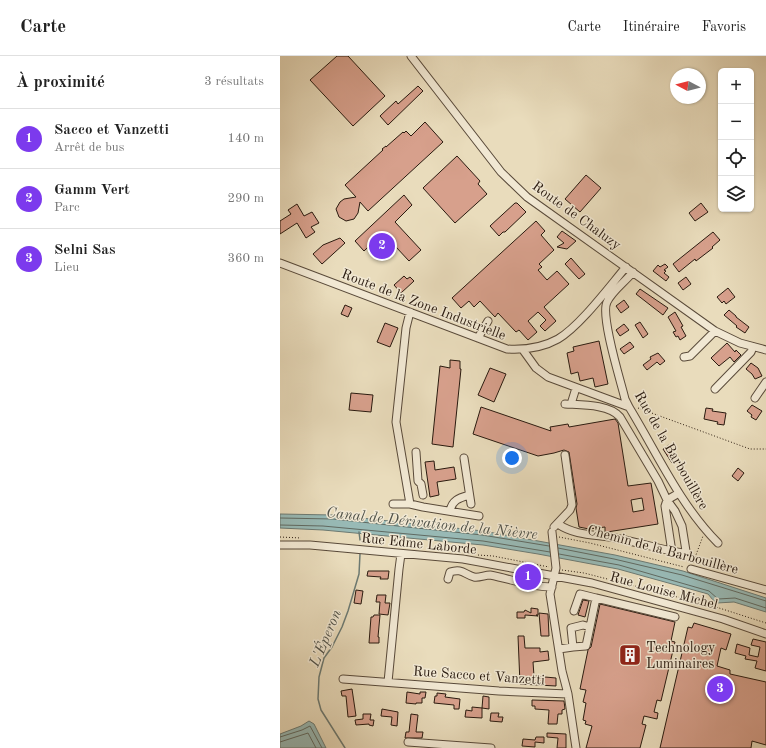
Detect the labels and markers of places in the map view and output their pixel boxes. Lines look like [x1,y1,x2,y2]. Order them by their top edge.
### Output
pin: 2 [369,231,395,261]
pin: 1 [515,562,541,592]
place label: Technology Luminaires [646,641,716,671]
building icon: Technology Luminaires [617,642,643,668]
pin: 3 [707,674,733,704]

